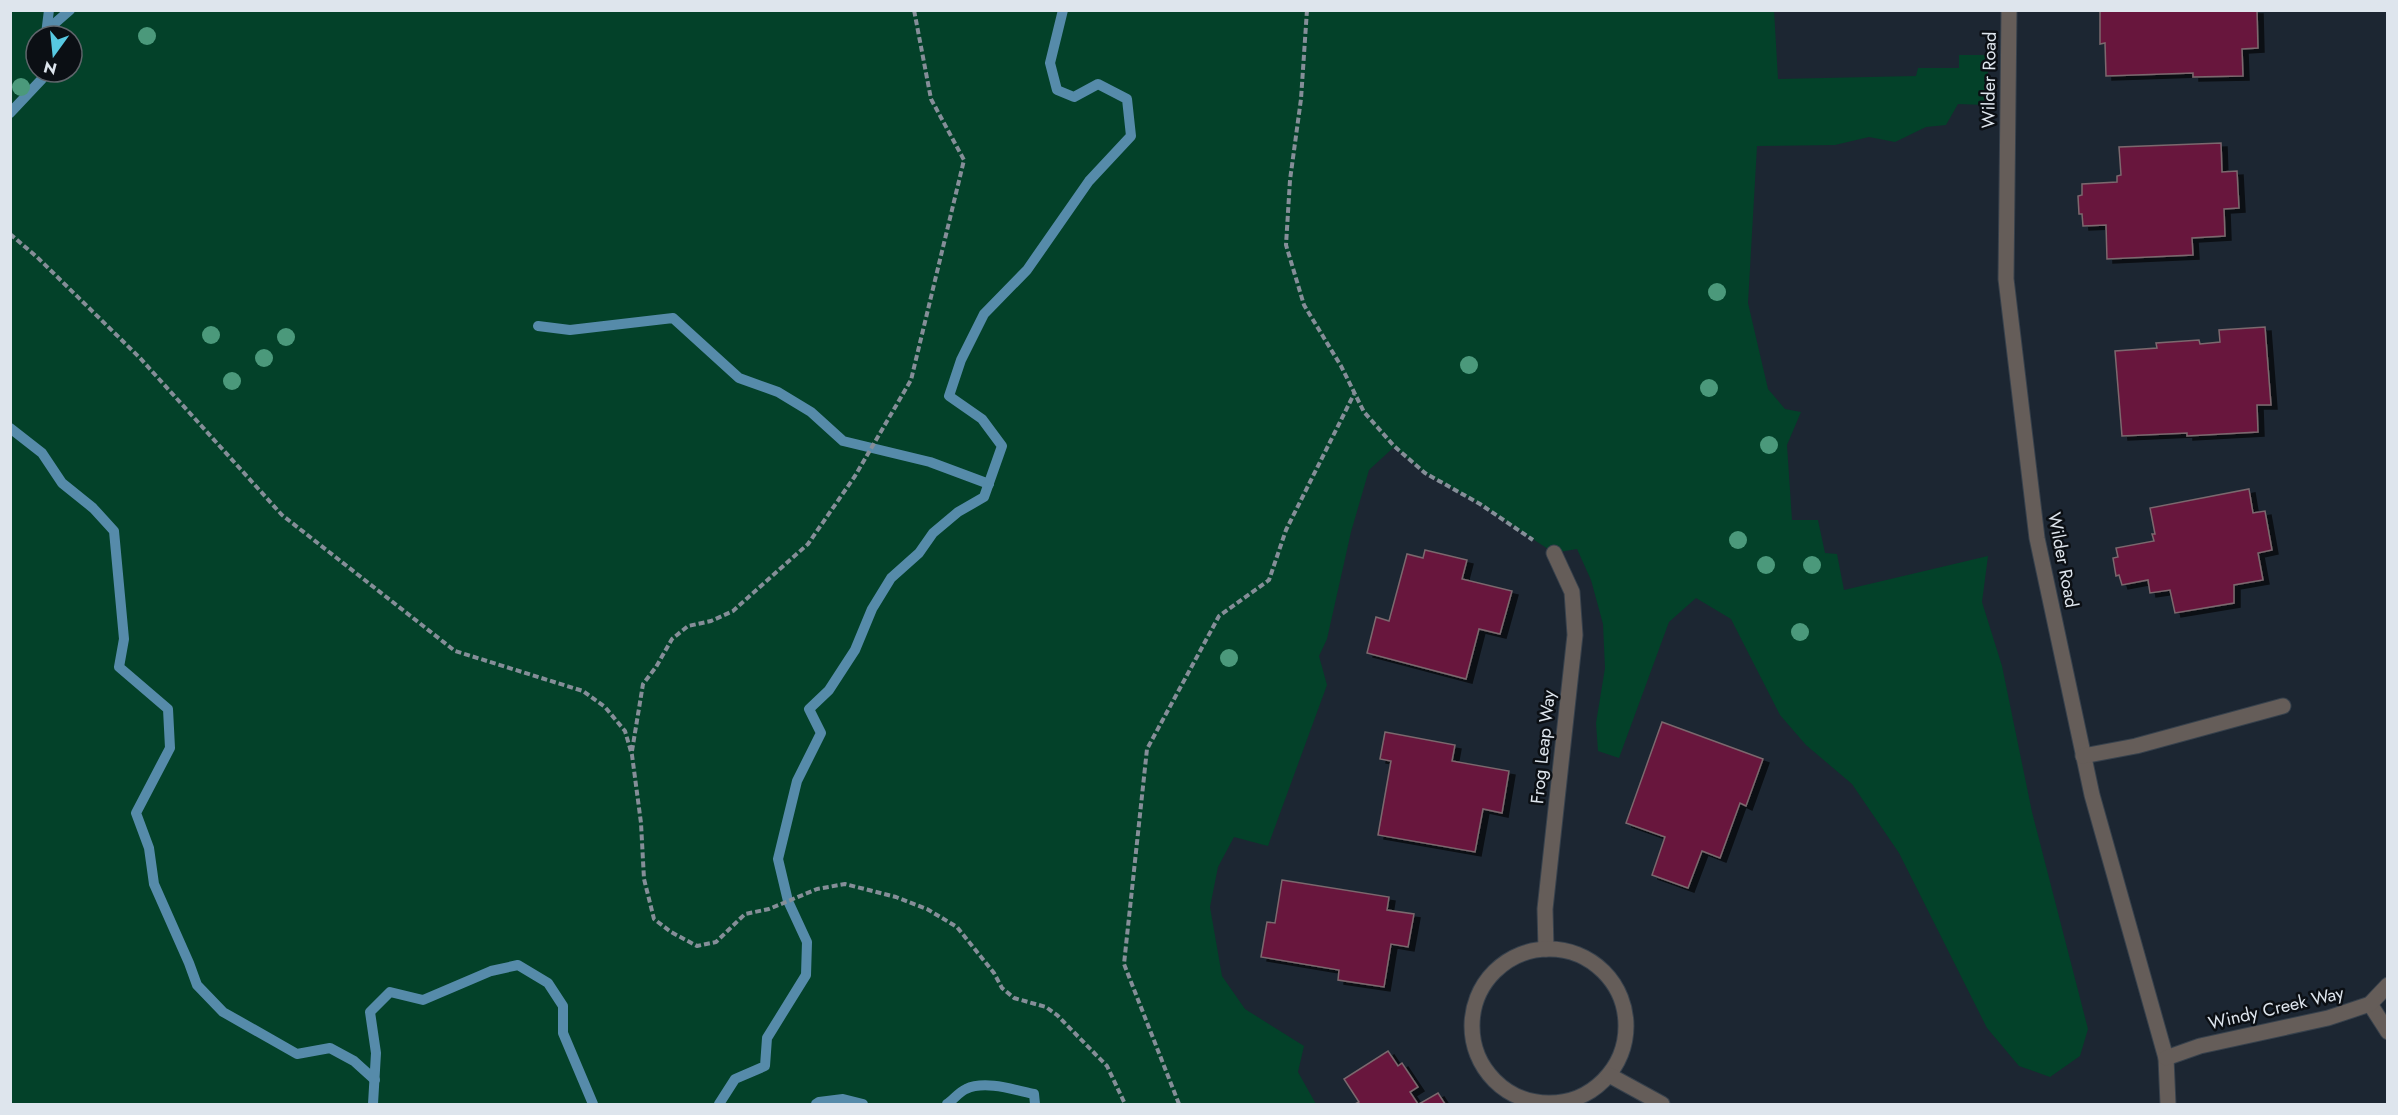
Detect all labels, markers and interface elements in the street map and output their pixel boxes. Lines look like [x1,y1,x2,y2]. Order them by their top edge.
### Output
north arrow [24,24,84,84]
street label: Wilder Road [1975,31,2003,129]
text: N [41,55,59,81]
street label: Wilder Road [2041,510,2085,610]
street label: Frog Leap Way [1524,689,1562,805]
street label: Windy Creek Way [2206,980,2346,1036]

